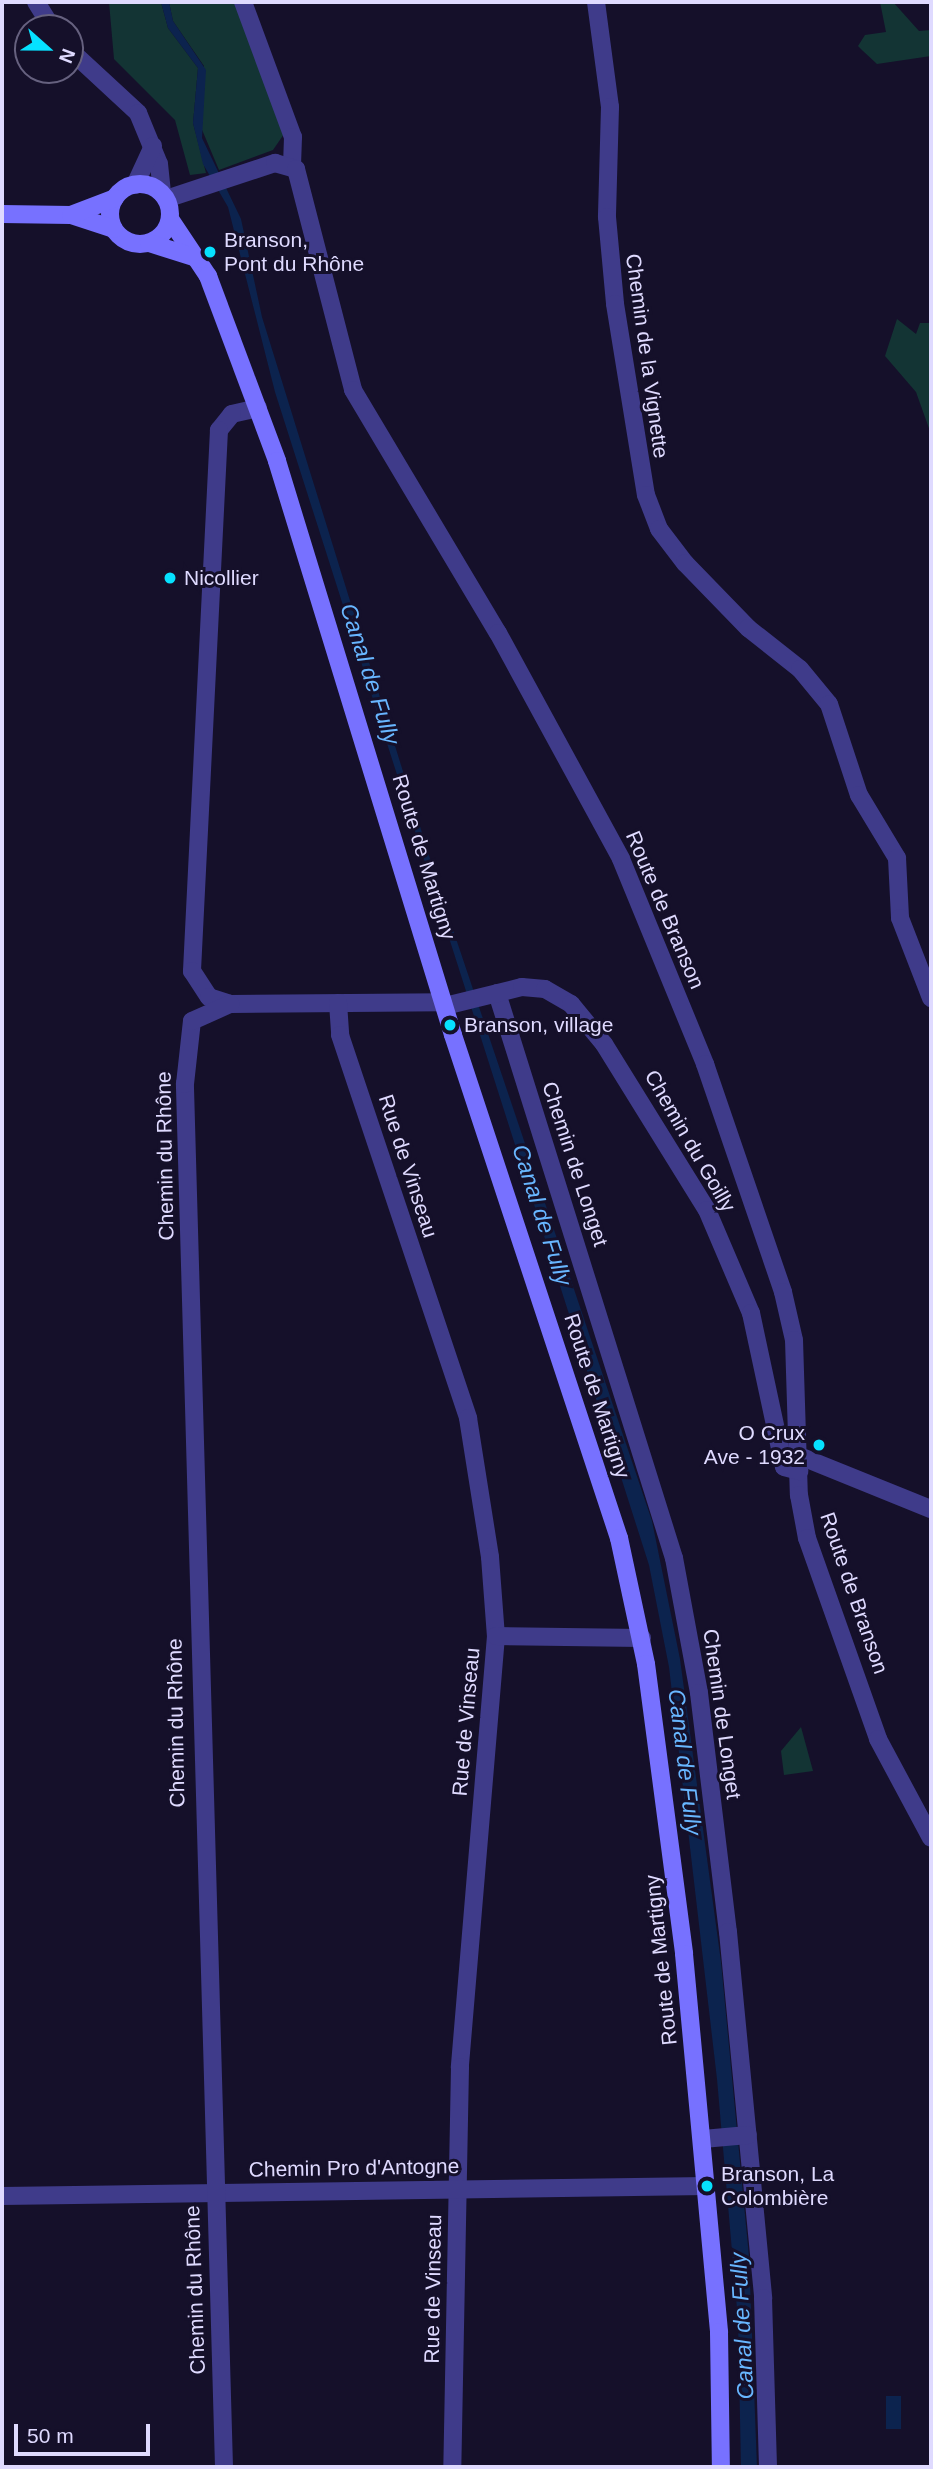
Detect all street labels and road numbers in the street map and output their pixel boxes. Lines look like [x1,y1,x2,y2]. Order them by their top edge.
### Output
street label: Chemin de la Vignette [620,252,674,460]
street label: Route de Martigny [387,771,461,943]
street label: Route de Branson [620,827,710,993]
street label: Chemin du Goilly [639,1065,741,1217]
street label: Chemin du Rhône [151,1071,179,1241]
street label: Chemin de Longet [536,1078,614,1250]
street label: Rue de Vinseau [373,1091,443,1241]
street label: Route de Martigny [559,1311,635,1481]
street label: Route de Branson [815,1509,893,1677]
street label: Chemin de Longet [698,1627,746,1801]
street label: Chemin du Rhône [162,1638,190,1808]
street label: Rue de Vinseau [447,1647,485,1797]
street label: Route de Martigny [640,1873,682,2047]
street label: Chemin Pro d'Antogne [248,2154,460,2182]
street label: Chemin du Rhône [179,2205,211,2375]
street label: Rue de Vinseau [419,2214,447,2364]

